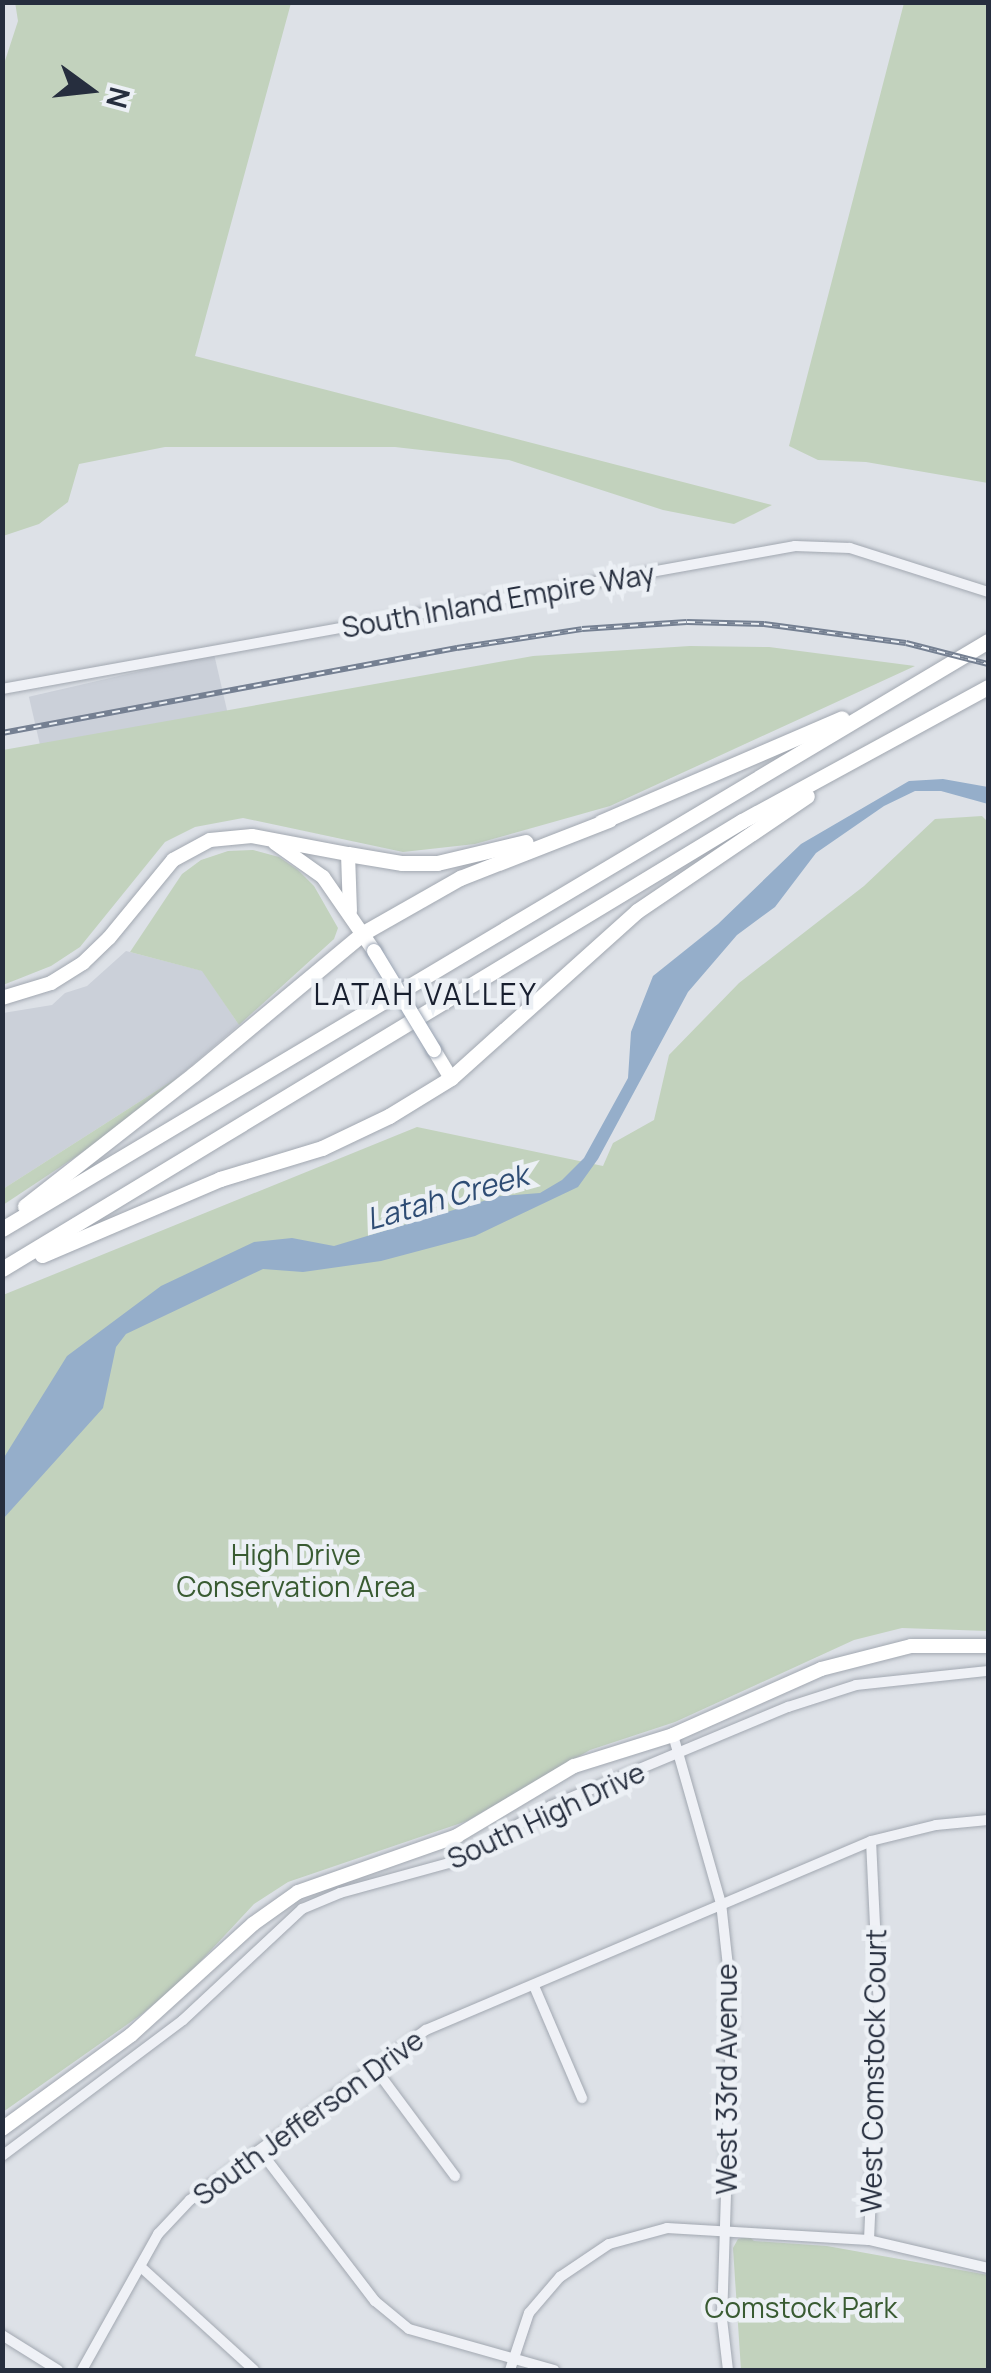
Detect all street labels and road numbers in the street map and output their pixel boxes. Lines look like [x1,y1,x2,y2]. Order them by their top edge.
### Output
street label: South Inland Empire Way [339,556,657,644]
street label: South High Drive [442,1755,650,1875]
street label: West Comstock Court [854,1929,892,2213]
street label: West 33rd Avenue [709,1963,743,2195]
street label: South Jefferson Drive [186,2022,430,2212]

